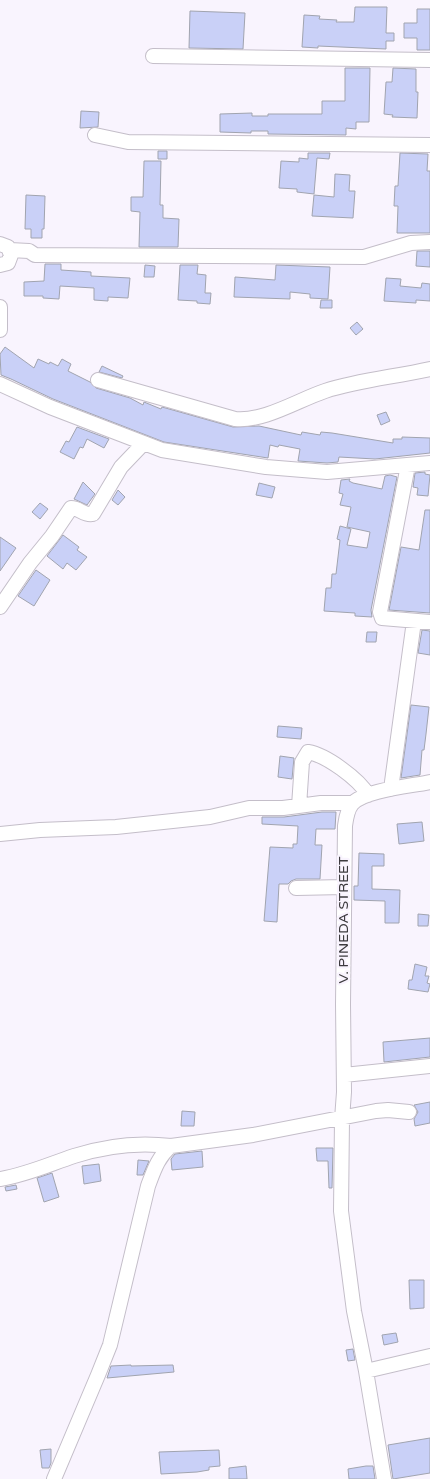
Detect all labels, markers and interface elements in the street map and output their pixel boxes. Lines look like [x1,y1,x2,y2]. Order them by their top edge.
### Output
street label: V. PINEDA STREET [335,856,352,984]

